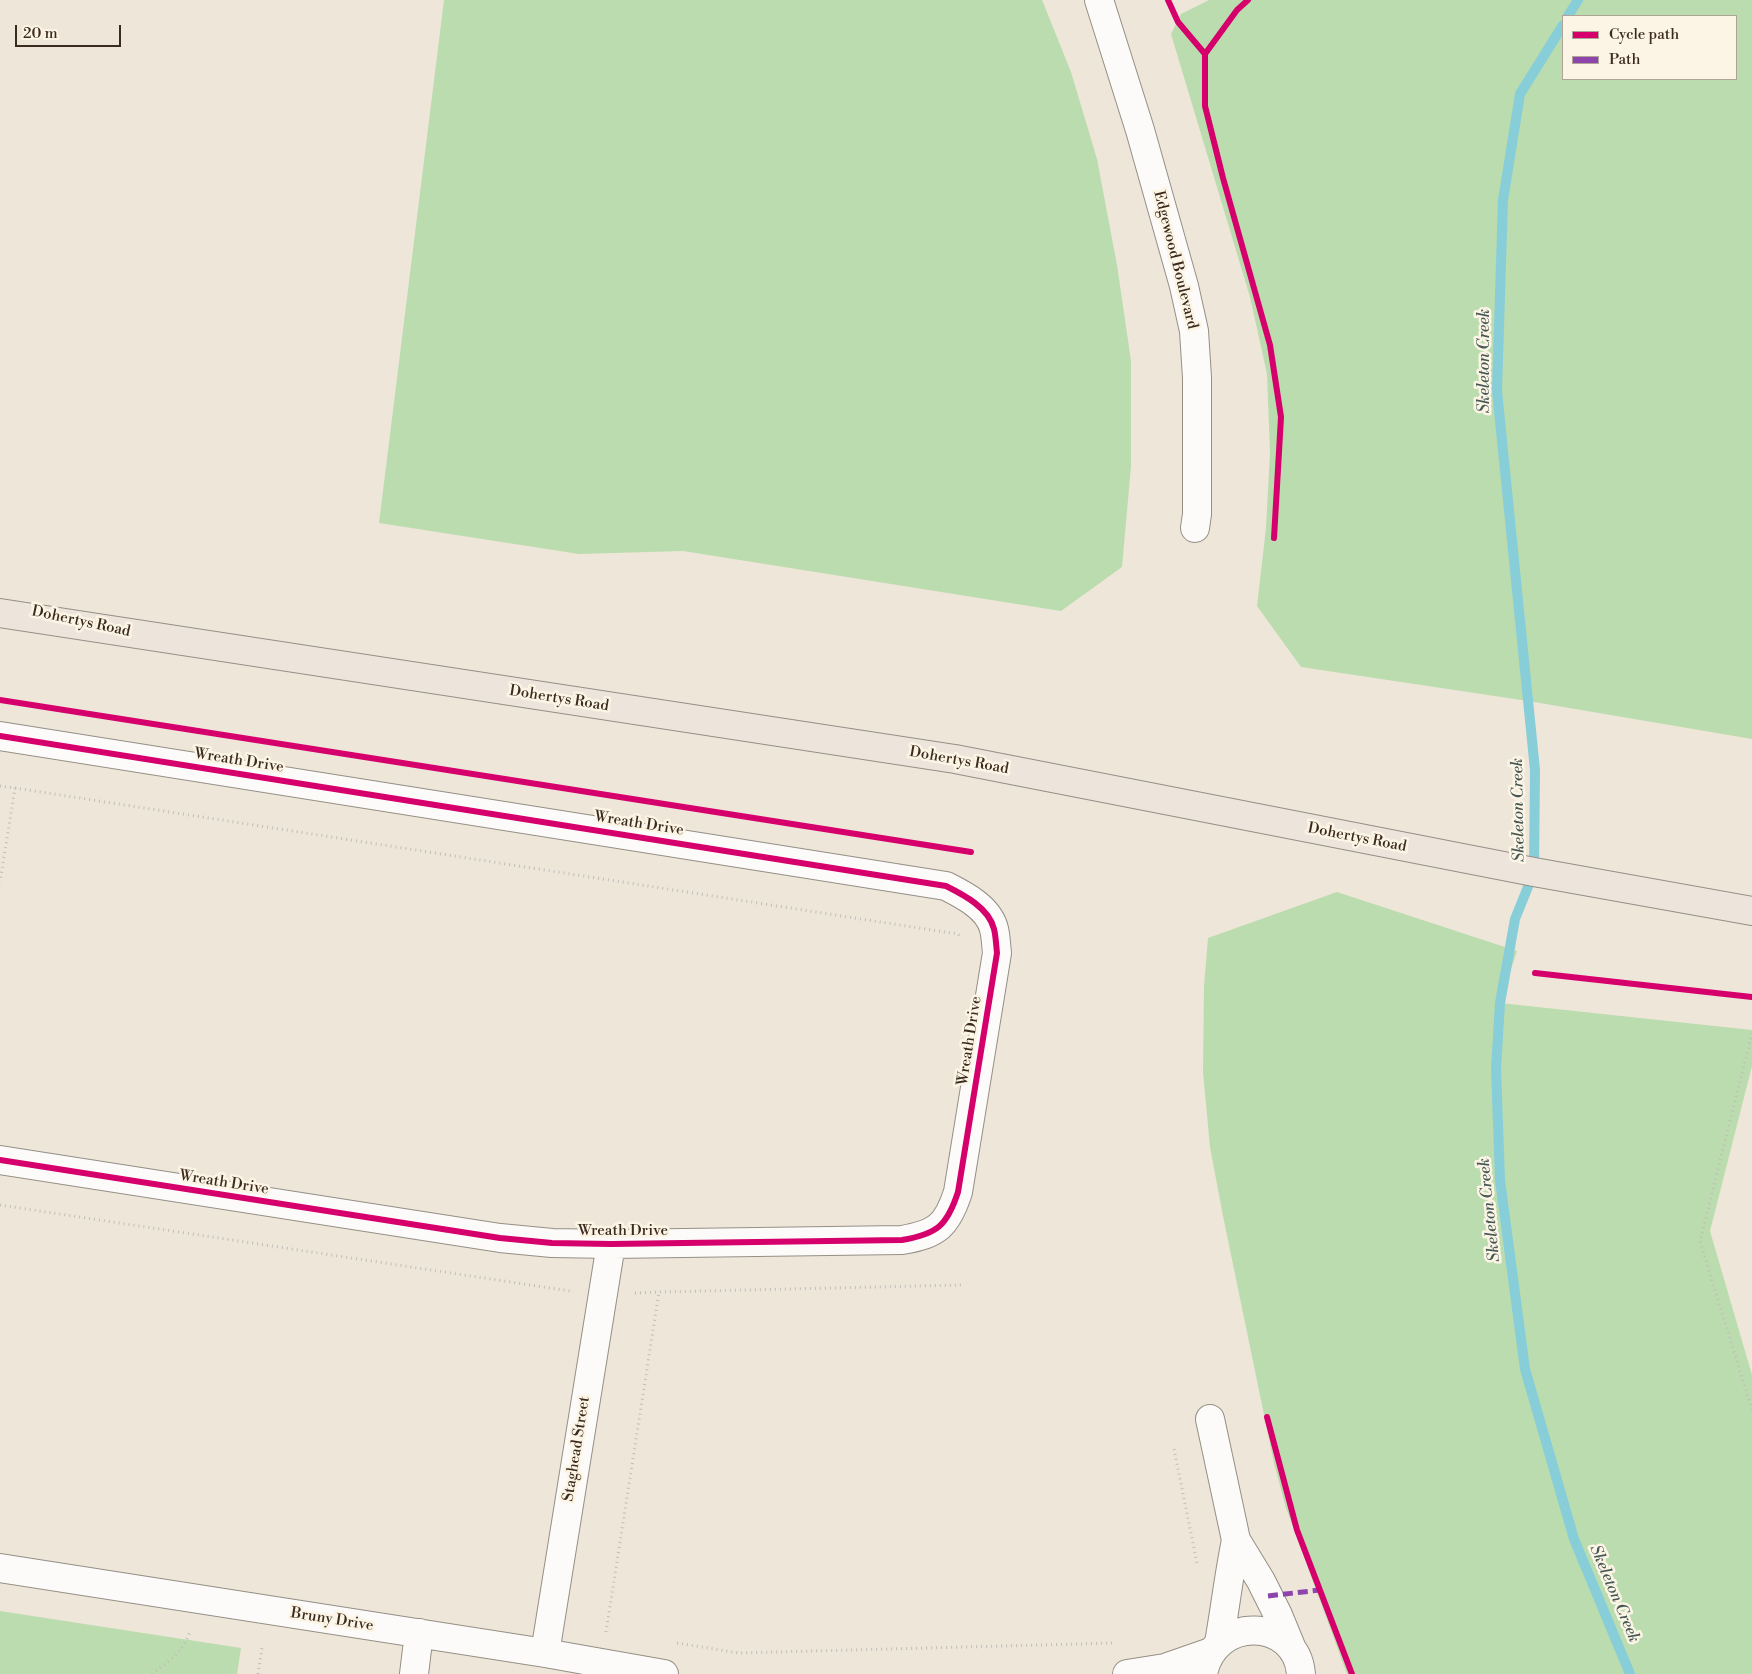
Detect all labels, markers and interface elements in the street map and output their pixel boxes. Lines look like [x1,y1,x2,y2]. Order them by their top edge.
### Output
scale bar [18,15,124,47]
legend [1562,15,1737,80]
text: 20 m [23,24,58,43]
text: Cycle path [1609,25,1679,44]
text: Path [1609,50,1641,69]
street label: Edgewood Boulevard [1149,189,1201,331]
water label: Skeleton Creek [1475,309,1495,413]
street label: Dohertys Road [30,603,132,641]
street label: Dohertys Road [508,682,610,716]
street label: Dohertys Road [908,743,1010,779]
street label: Wreath Drive [193,745,285,777]
water label: Skeleton Creek [1508,758,1530,862]
street label: Wreath Drive [593,808,685,840]
street label: Dohertys Road [1306,820,1408,856]
street label: Wreath Drive [954,995,986,1087]
water label: Skeleton Creek [1475,1157,1505,1263]
street label: Wreath Drive [178,1167,270,1199]
street label: Wreath Drive [578,1222,668,1240]
street label: Staghead Street [560,1395,594,1503]
water label: Skeleton Creek [1585,1542,1643,1646]
street label: Bruny Drive [289,1605,375,1635]

